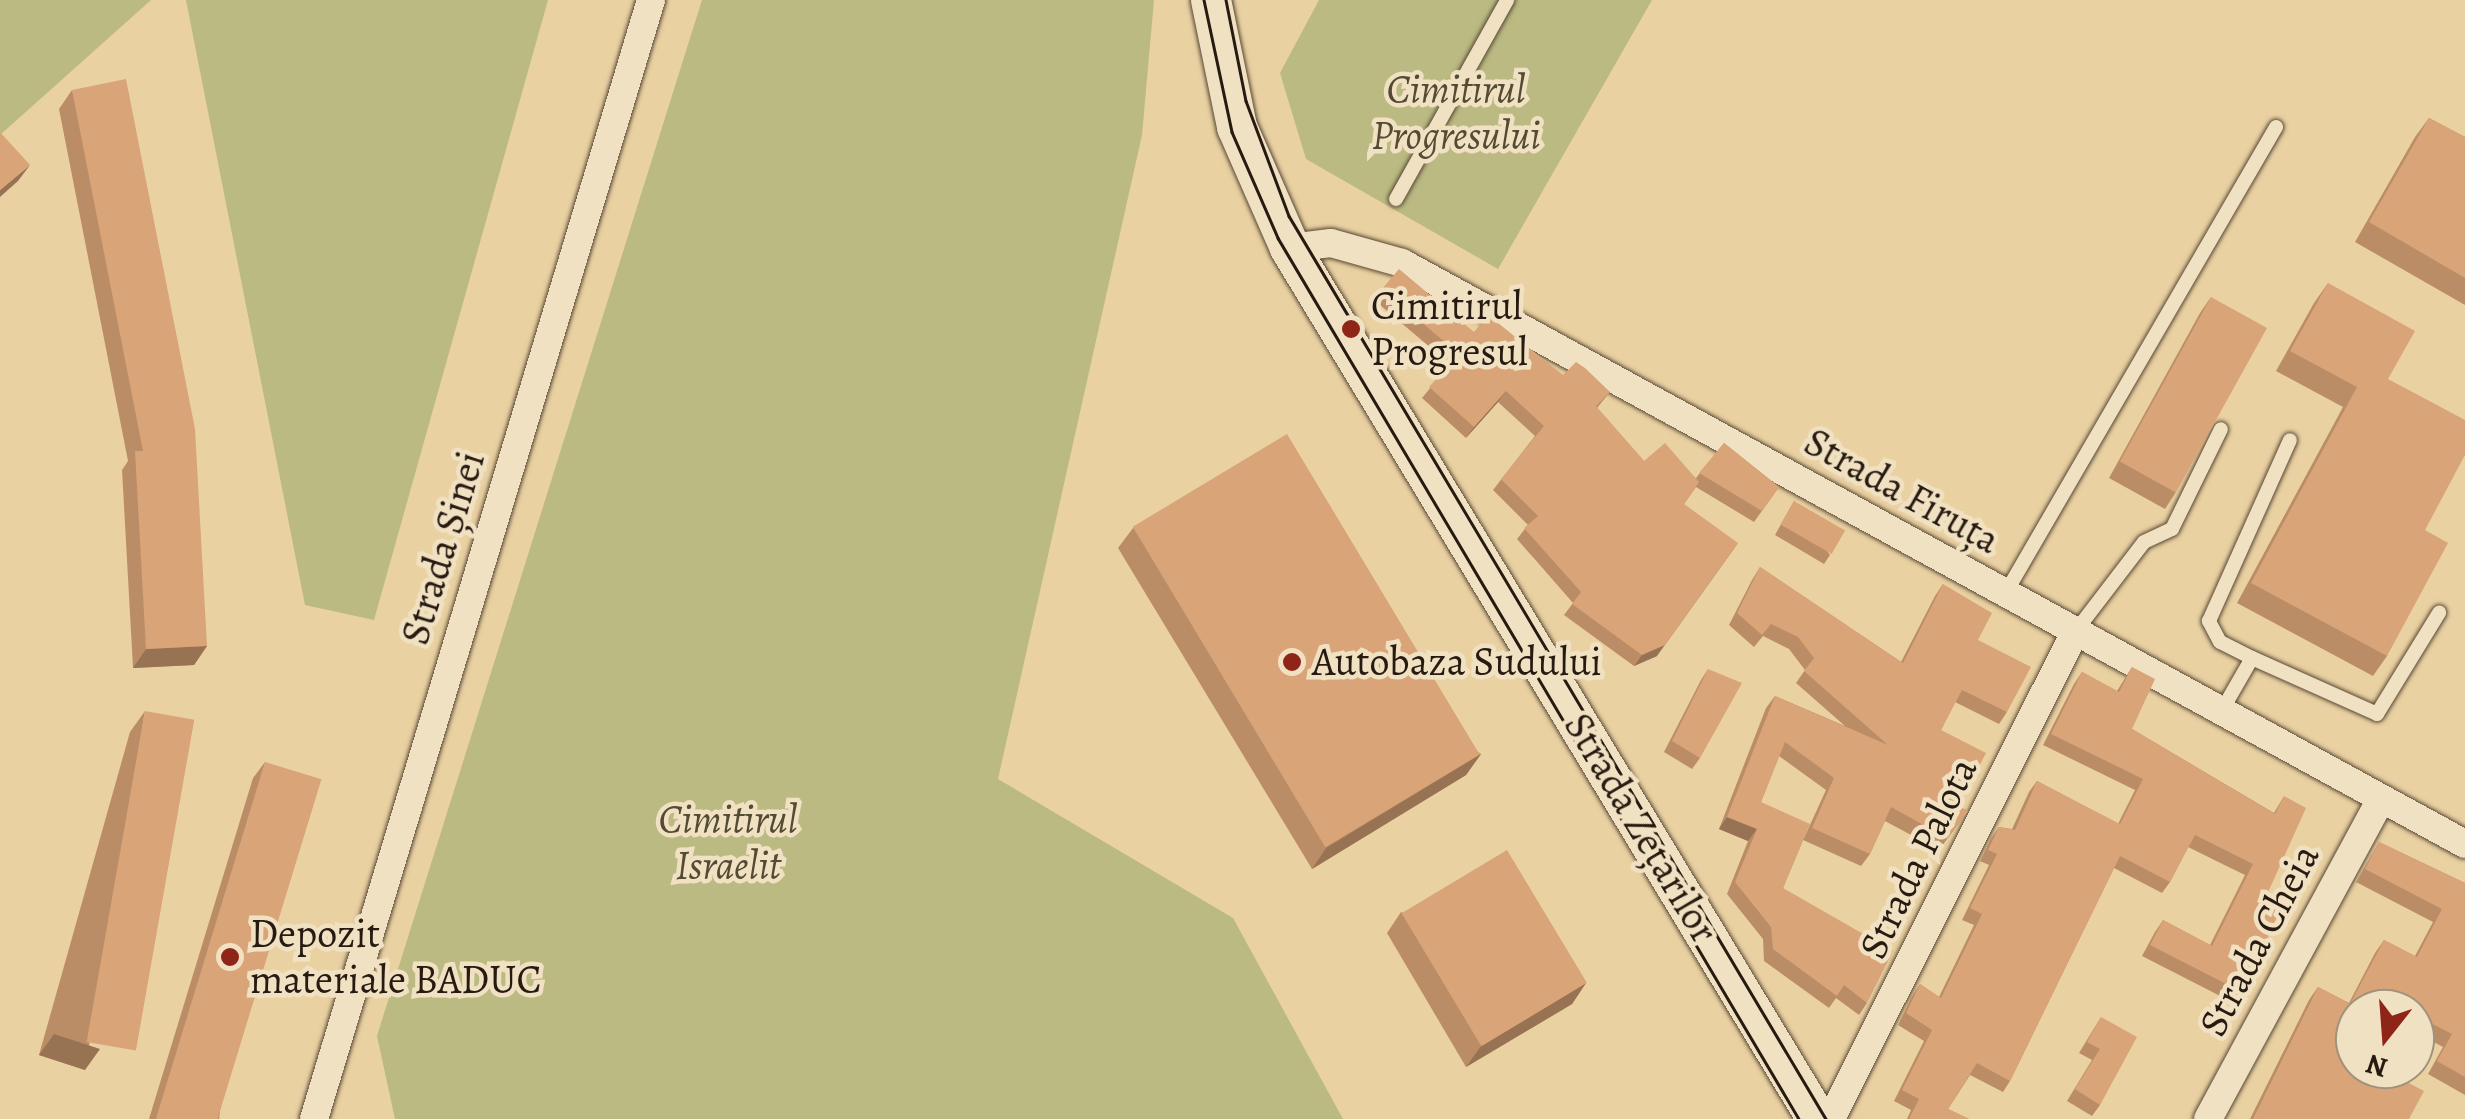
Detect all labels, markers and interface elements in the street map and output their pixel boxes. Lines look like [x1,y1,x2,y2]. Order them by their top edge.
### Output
park label: Cimitirul Progresului [1371,66,1541,160]
place label: Cimitirul Progresul [1371,282,1528,376]
marker: Cimitirul Progresul [1340,318,1362,340]
street label: Strada Firuța [1796,418,2008,564]
street label: Strada Șinei [391,446,495,650]
place label: Autobaza Sudului [1312,638,1602,686]
marker: Autobaza Sudului [1281,651,1303,673]
street label: Strada Zețarilor [1554,705,1728,951]
street label: Strada Palota [1849,750,1987,966]
park label: Cimitirul Israelit [658,796,798,890]
street label: Strada Cheia [2188,836,2330,1044]
place label: Depozit materiale BADUC [250,910,542,1004]
marker: Depozit materiale BADUC [219,946,241,968]
north arrow [2335,989,2435,1089]
text: N [2362,1045,2392,1087]

